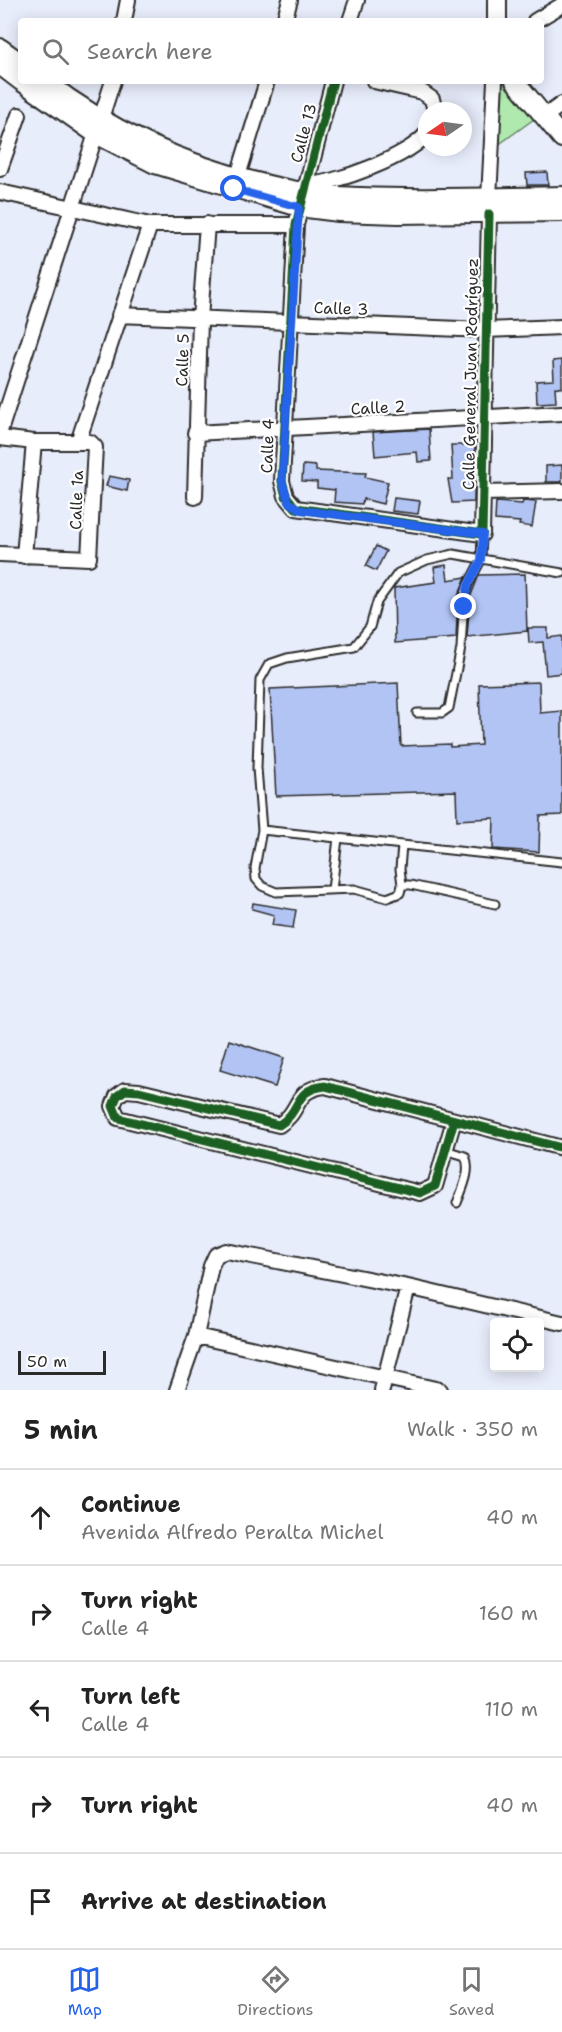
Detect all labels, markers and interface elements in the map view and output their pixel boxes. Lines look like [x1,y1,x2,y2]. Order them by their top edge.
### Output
search box [18,18,544,84]
icon: search [39,35,72,68]
text: Search here [87,37,213,66]
street label: Calle 13 [285,101,321,165]
north arrow [418,102,472,156]
route start [220,175,246,201]
street label: Calle General Juan Rodríguez [458,258,483,490]
street label: Calle 3 [313,297,369,320]
street label: Calle 5 [171,333,194,387]
street label: Calle 2 [350,396,406,419]
street label: Calle 4 [256,418,279,474]
street label: Calle 1a [65,470,88,530]
route end [450,593,476,619]
map controls [490,1318,544,1372]
button: locate [490,1318,544,1372]
scale bar [18,1348,106,1376]
text: 50 m [27,1351,67,1372]
text: 5 min [24,1412,98,1447]
text: Walk · 350 m [407,1416,538,1442]
text: Continue [81,1490,181,1519]
icon: ahead [24,1501,57,1534]
text: 40 m [486,1504,538,1530]
text: Avenida Alfredo Peralta Michel [81,1519,384,1545]
text: Turn right [81,1586,198,1615]
icon: right [24,1597,57,1630]
text: 160 m [479,1600,538,1626]
text: Calle 4 [81,1615,149,1641]
text: Turn left [81,1682,180,1711]
icon: left [24,1693,57,1726]
text: 110 m [484,1696,538,1722]
text: Calle 4 [81,1711,149,1737]
icon: right [24,1789,57,1822]
text: Turn right [81,1791,198,1820]
text: 40 m [486,1792,538,1818]
icon: arrive [24,1885,57,1918]
text: Arrive at destination [81,1887,327,1916]
tab: Map [68,1963,102,2020]
tab: Directions [237,1963,314,2020]
tab: Saved [449,1963,494,2020]

